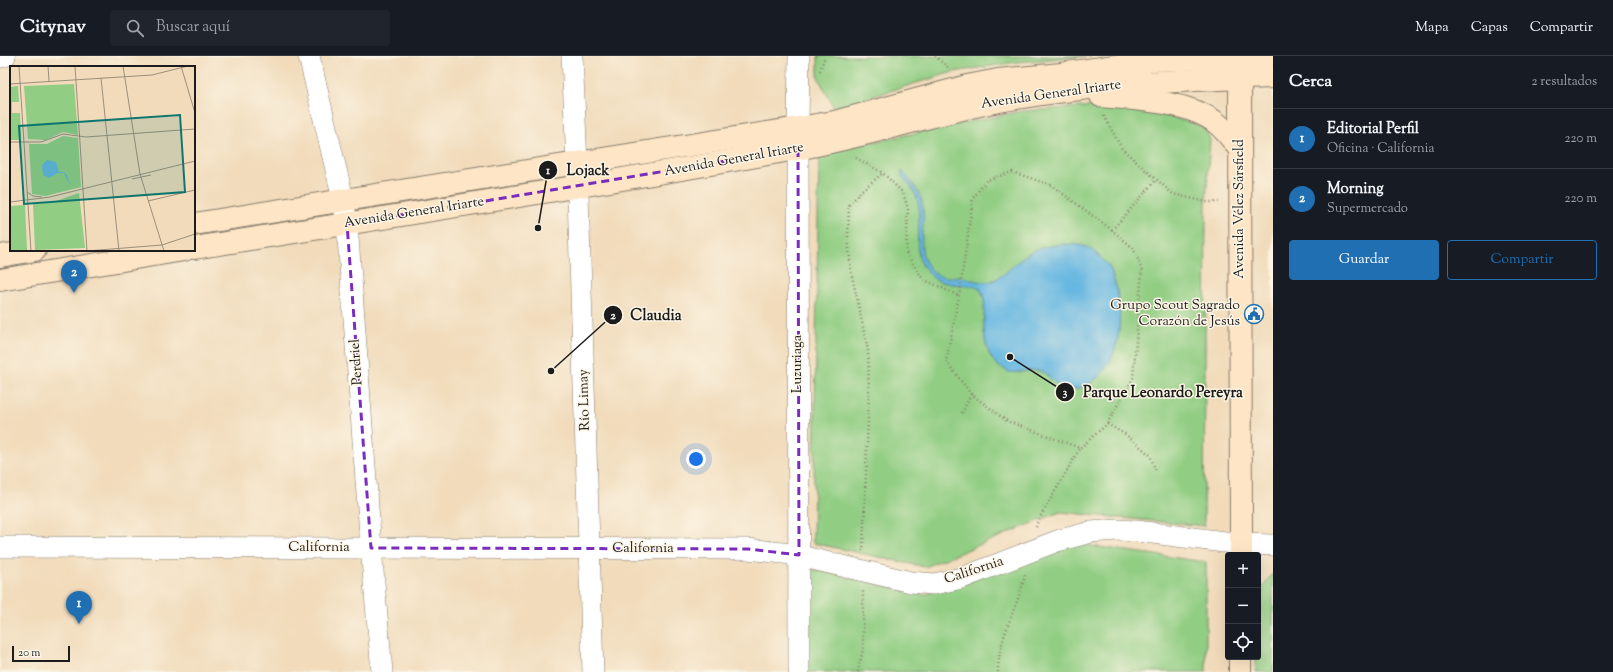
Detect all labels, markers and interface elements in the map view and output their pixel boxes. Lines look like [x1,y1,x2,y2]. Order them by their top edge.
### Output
search box [110,10,390,46]
text: Citynav [20,14,86,41]
icon: search [124,17,146,39]
text: Buscar aquí [156,17,230,38]
text: Mapa [1415,18,1449,38]
text: Capas [1471,18,1508,38]
text: Compartir [1530,18,1593,38]
inset map [10,66,195,251]
text: Cerca [1289,70,1332,94]
text: 2 resultados [1531,73,1597,91]
street label: Avenida General Iriarte [980,75,1122,115]
text: Editorial Perfil [1327,119,1419,140]
text: 1 [1300,130,1304,148]
text: 220 m [1564,130,1597,148]
street label: Avenida General Iriarte [663,138,805,182]
street label: Avenida Vélez Sársfield [1230,139,1250,279]
text: Oficina · California [1327,140,1434,158]
callout: Lojack [538,156,617,183]
text: Lojack [567,161,610,182]
text: 1 [545,162,551,180]
text: Morning [1327,179,1384,200]
text: 2 [1299,190,1305,208]
text: 220 m [1564,190,1597,208]
street label: Avenida General Iriarte [343,192,485,234]
text: Supermercado [1327,200,1408,218]
button: Guardar [1289,240,1439,280]
button: Compartir [1447,240,1597,280]
pin: 2 [61,260,87,293]
place label: Grupo Scout Sagrado Corazón de Jesús [1110,296,1240,332]
callout: Claudia [603,301,690,328]
public building icon: Grupo Scout Sagrado Corazón de Jesús [1243,303,1265,325]
text: Claudia [630,306,682,327]
text: 2 [610,307,616,325]
street label: Luzuriaga [788,334,808,393]
street label: Perdriel [345,338,369,386]
street label: Río Limay [574,369,596,431]
callout: Parque Leonardo Pereyra [1055,378,1251,405]
text: Parque Leonardo Pereyra [1083,383,1243,404]
text: 3 [1063,384,1068,402]
your location [686,449,706,469]
street label: California [288,538,350,558]
street label: California [612,539,674,559]
street label: California [942,552,1007,590]
map controls [1225,552,1261,660]
button: + [1225,552,1261,588]
button: − [1225,588,1261,624]
pin: 1 [66,591,92,624]
button: locate [1225,624,1261,660]
scale bar [12,644,70,663]
text: 20 m [18,645,40,661]

